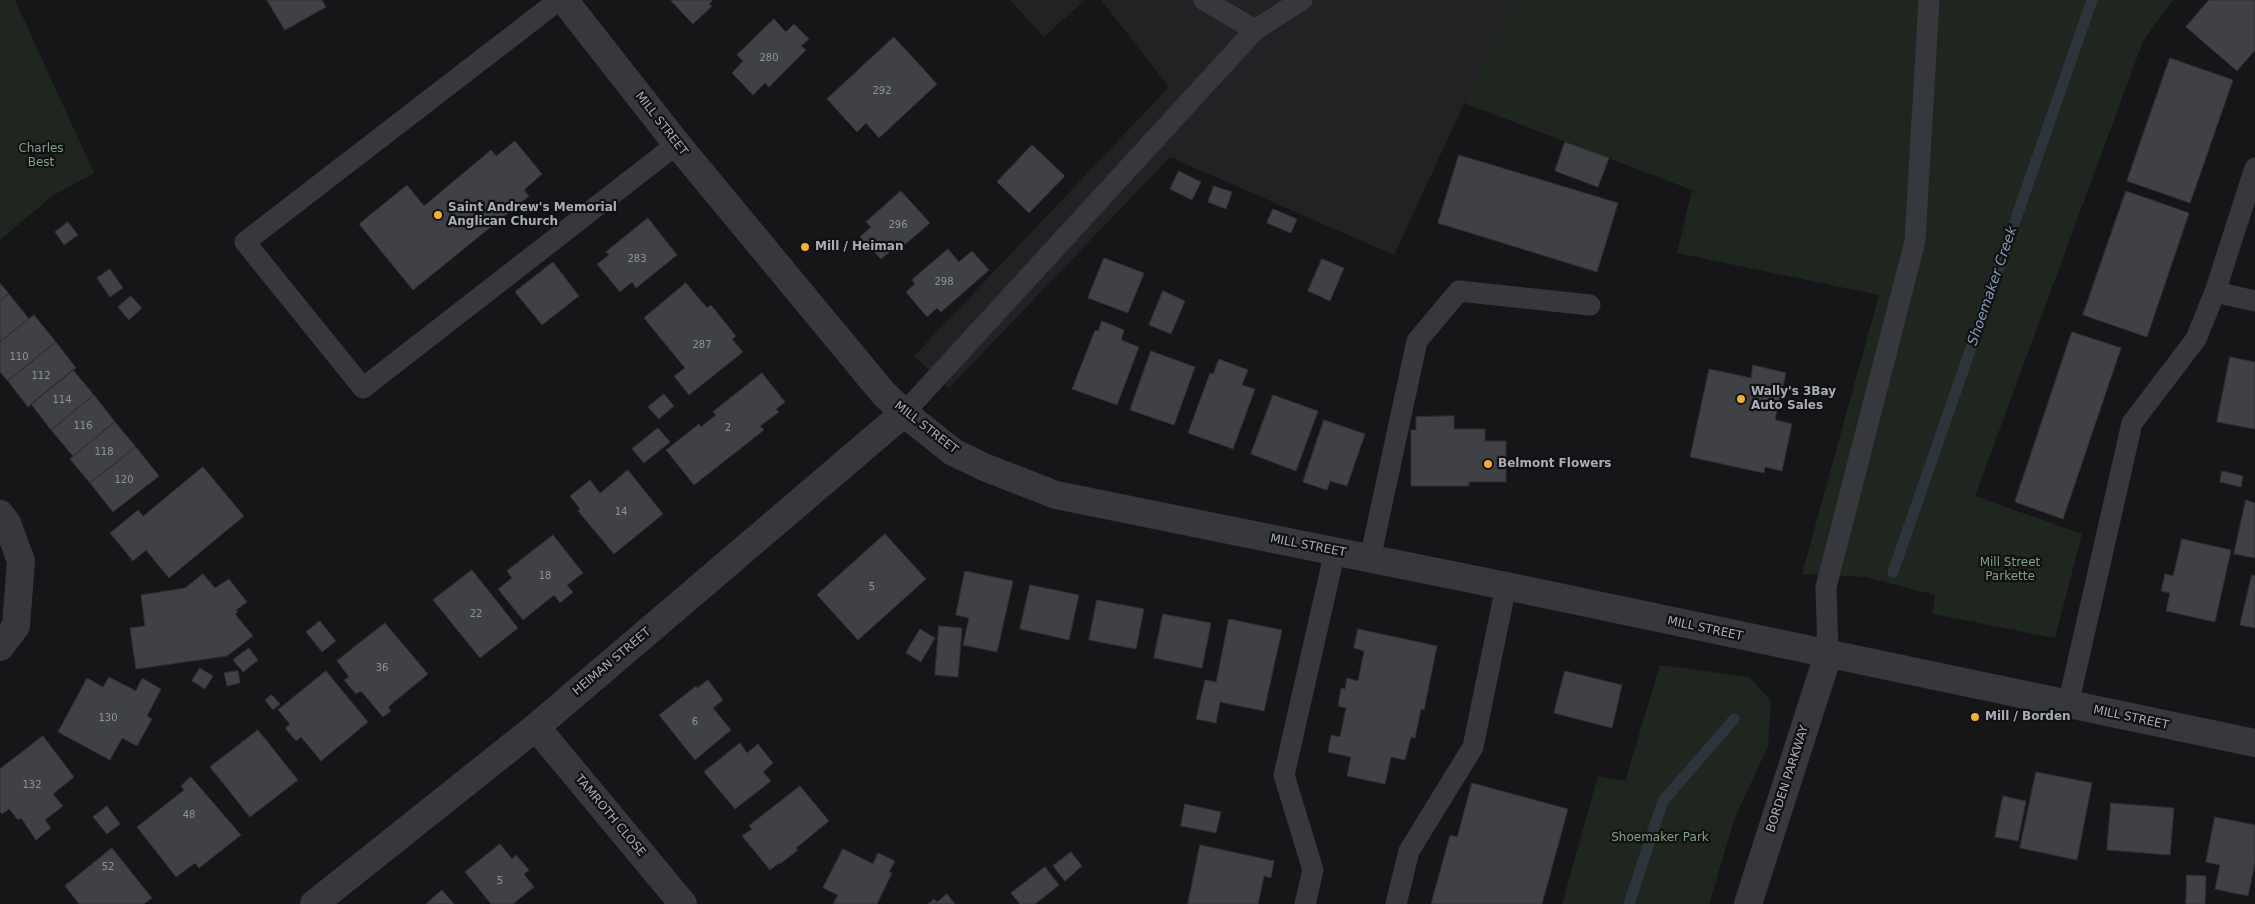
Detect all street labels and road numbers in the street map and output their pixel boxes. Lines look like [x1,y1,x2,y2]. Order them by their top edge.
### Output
street label: MILL STREET [632,89,690,159]
street label: MILL STREET [891,399,961,457]
street label: MILL STREET [1269,532,1347,560]
street label: MILL STREET [1666,614,1744,644]
street label: HEIMAN STREET [570,625,654,699]
street label: MILL STREET [2092,703,2170,733]
street label: BORDEN PARKWAY [1764,724,1812,834]
street label: TAMROTH CLOSE [572,772,648,860]

